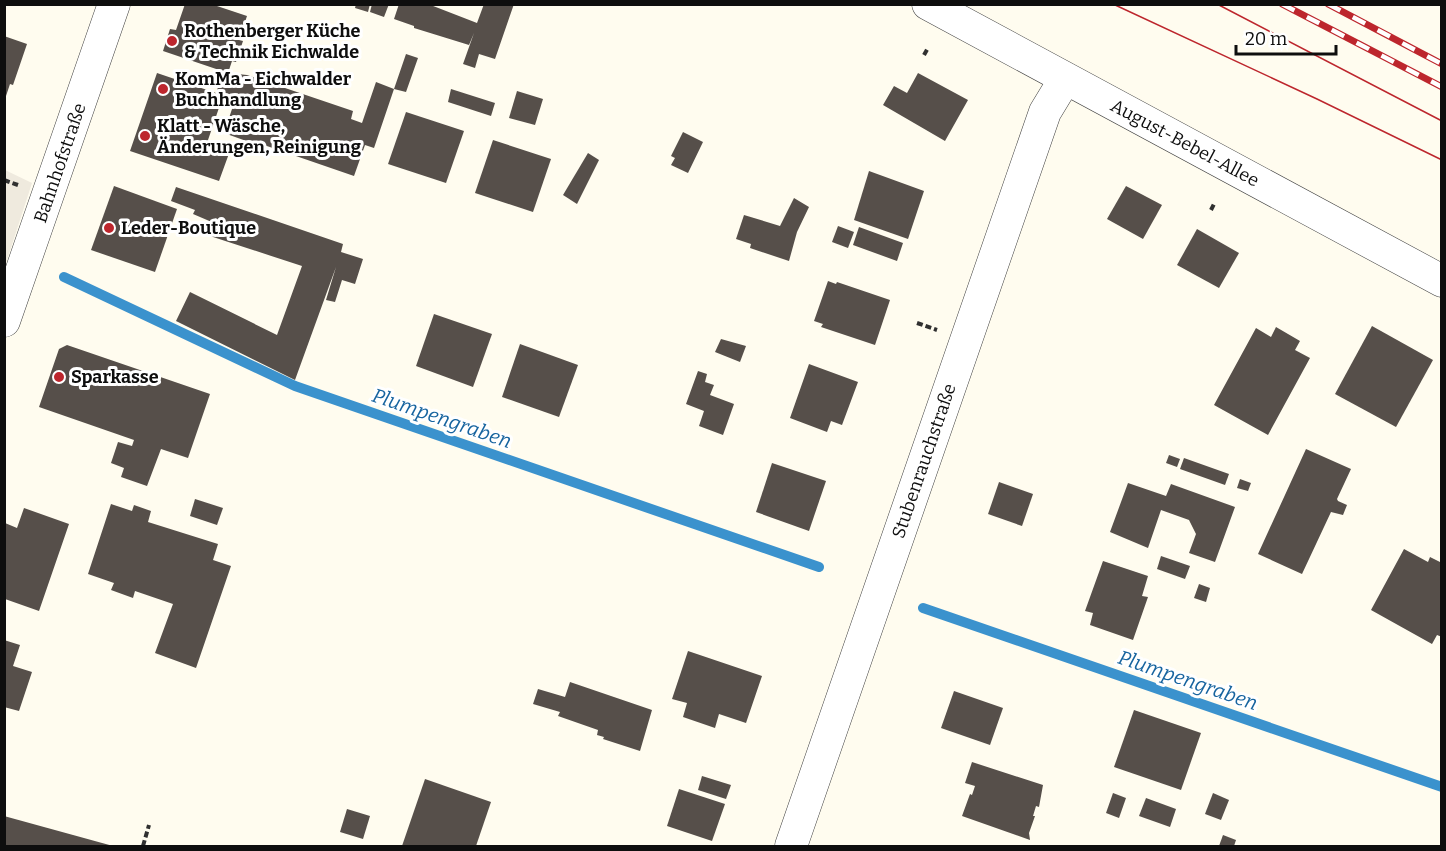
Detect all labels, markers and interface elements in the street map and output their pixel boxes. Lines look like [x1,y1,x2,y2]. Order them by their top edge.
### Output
scale bar [1236,18,1336,56]
place label: Rothenberger Küche & Technik Eichwalde [184,20,361,63]
text: 20 m [1245,28,1287,50]
marker: Rothenberger Küche & Technik Eichwalde [165,34,179,48]
place label: KomMa - Eichwalder Buchhandlung [175,68,352,111]
marker: KomMa - Eichwalder Buchhandlung [156,82,170,96]
street label: August-Bebel-Allee [1107,95,1263,191]
street label: Bahnhofstraße [29,100,91,226]
place label: Klatt - Wäsche, Änderungen, Reinigung [157,115,362,158]
marker: Klatt - Wäsche, Änderungen, Reinigung [138,129,152,143]
place label: Leder-Boutique [121,217,256,239]
marker: Leder-Boutique [102,221,116,235]
place label: Sparkasse [71,366,159,388]
marker: Sparkasse [52,370,66,384]
street label: Stubenrauchstraße [887,381,961,541]
water label: Plumpengraben [369,383,515,453]
water label: Plumpengraben [1115,645,1261,715]

